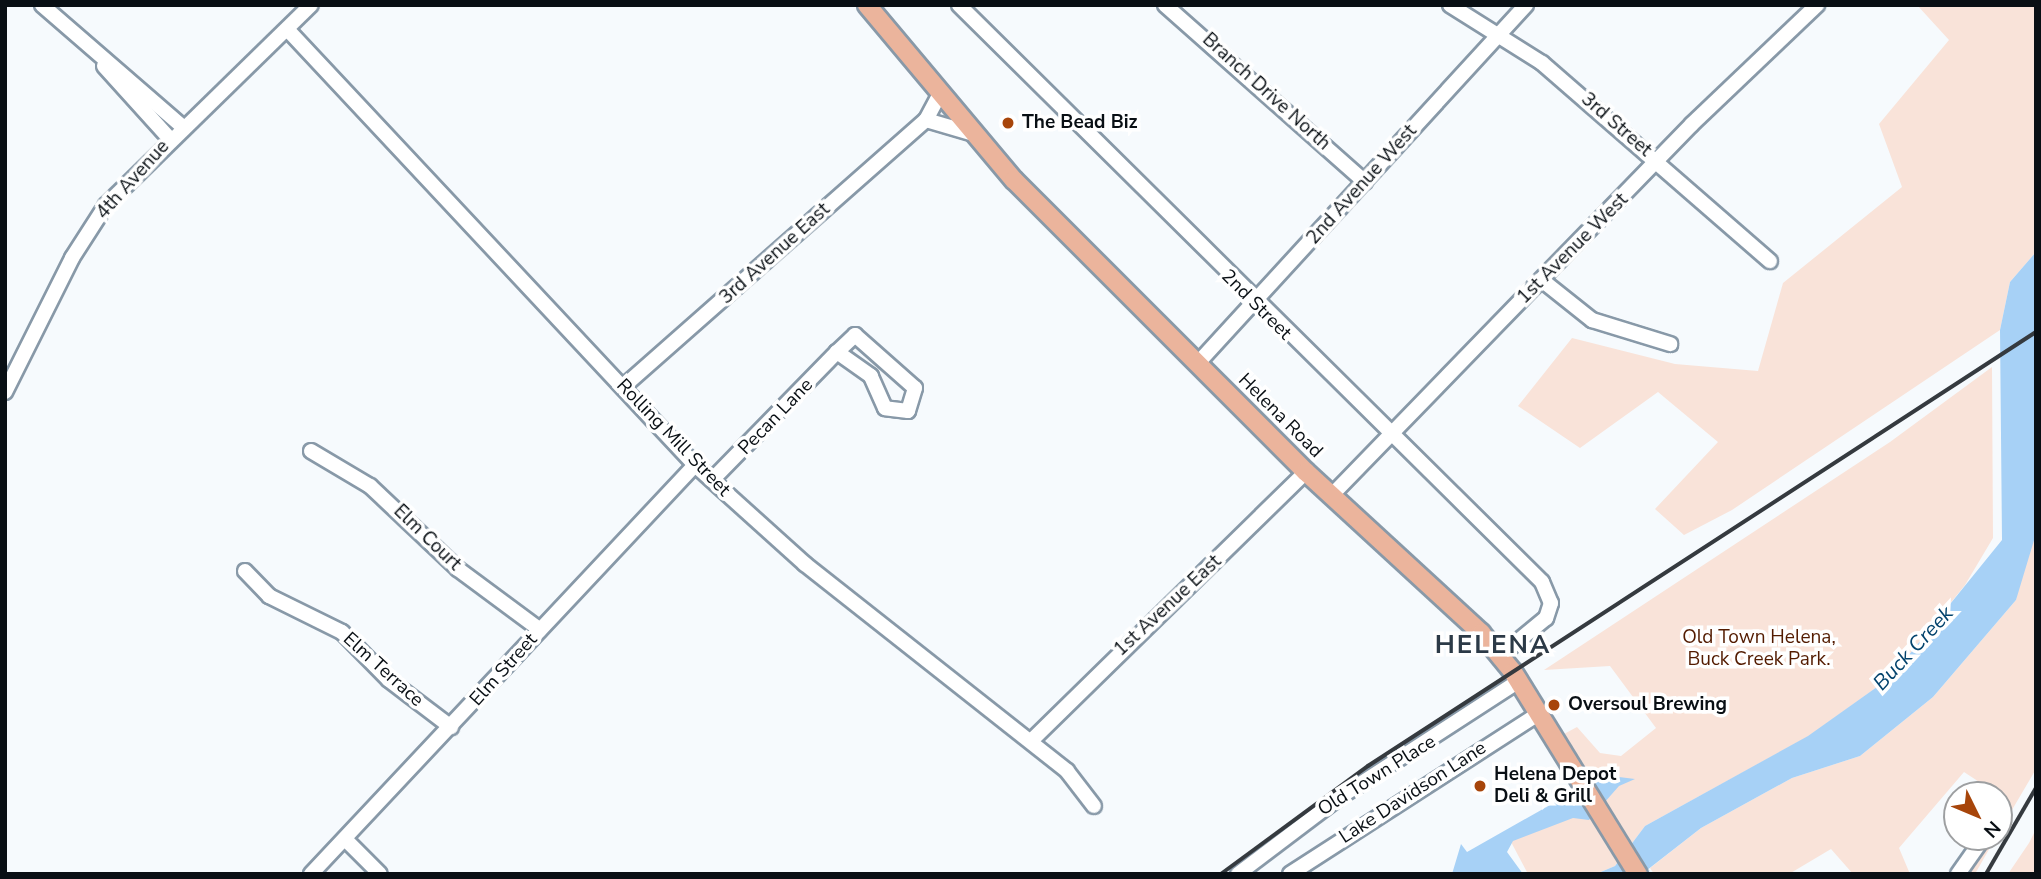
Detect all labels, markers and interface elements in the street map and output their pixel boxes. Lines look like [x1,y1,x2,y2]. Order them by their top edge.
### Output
street label: Branch Drive North [1197,29,1335,155]
street label: 3rd Street [1576,88,1656,162]
place label: The Bead Biz [1022,112,1138,134]
marker: The Bead Biz [1000,115,1016,131]
street label: 2nd Avenue West [1302,120,1422,250]
street label: 4th Avenue [92,136,174,224]
street label: 1st Avenue West [1513,189,1633,309]
street label: 3rd Avenue East [715,199,835,309]
street label: 2nd Street [1216,265,1296,345]
street label: Helena Road [1233,369,1327,463]
street label: Pecan Lane [734,374,818,460]
street label: Rolling Mill Street [611,375,735,501]
street label: Elm Court [388,500,466,576]
street label: 1st Avenue East [1110,551,1226,661]
water label: Buck Creek [1868,601,1958,695]
park label: Old Town Helena, Buck Creek Park. [1682,627,1836,671]
street label: Elm Terrace [338,628,428,712]
street label: Elm Street [466,629,542,711]
district label: HELENA [1435,629,1551,661]
place label: Oversoul Brewing [1568,694,1727,716]
marker: Oversoul Brewing [1546,697,1562,713]
street label: Old Town Place [1314,731,1440,821]
street label: Lake Davidson Lane [1335,737,1491,849]
place label: Helena Depot Deli & Grill [1494,764,1616,808]
marker: Helena Depot Deli & Grill [1472,778,1488,794]
north arrow [1943,781,2013,851]
text: N [1978,815,2006,843]

